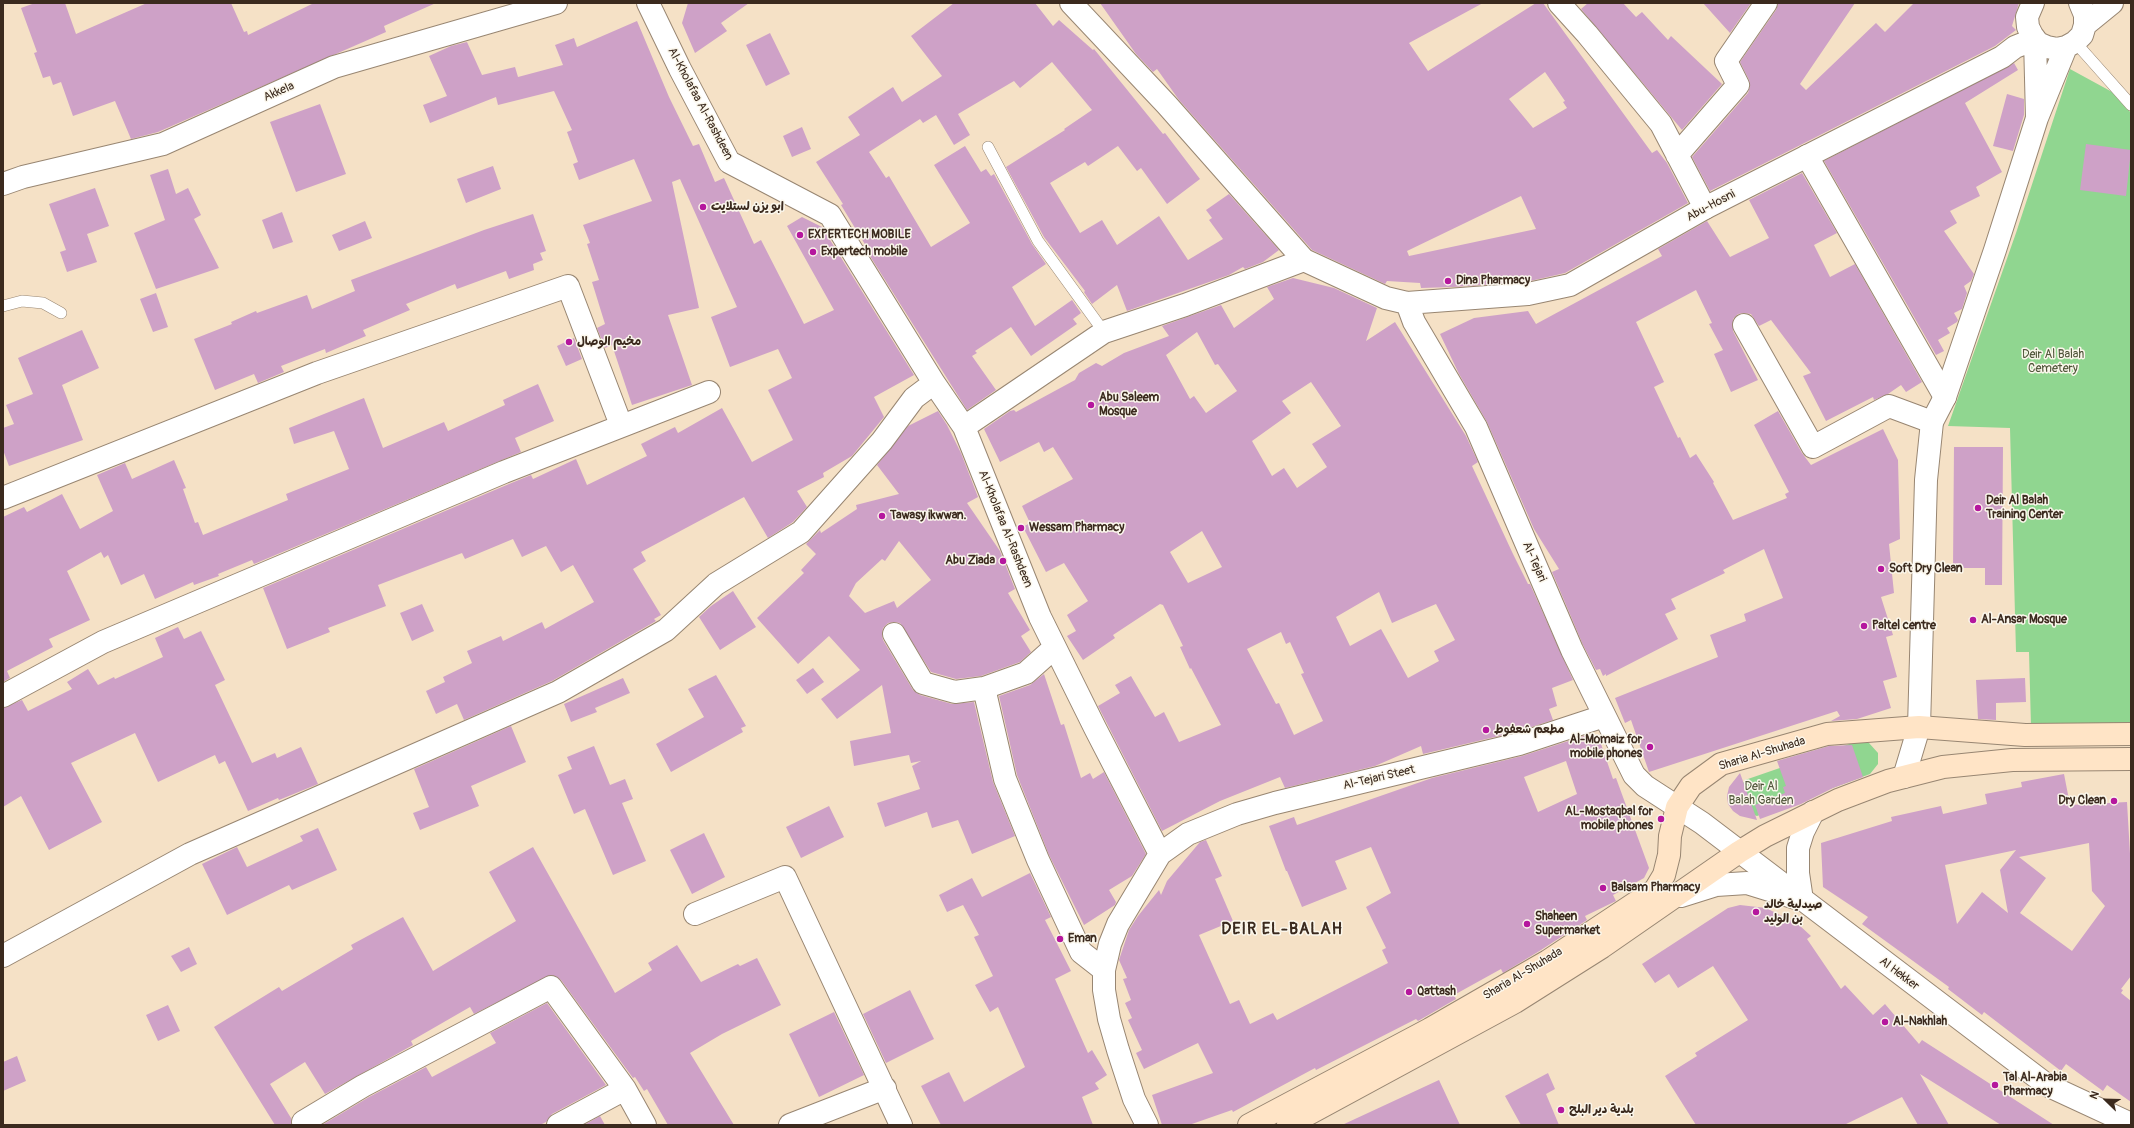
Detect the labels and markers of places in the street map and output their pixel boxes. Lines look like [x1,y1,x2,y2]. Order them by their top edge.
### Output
place label: ابو يزن لستلايت [711,200,784,214]
marker: ابو يزن لستلايت [698,202,708,212]
place label: EXPERTECH MOBILE [808,228,911,242]
marker: EXPERTECH MOBILE [795,230,805,240]
place label: Expertech mobile [821,245,907,259]
marker: Expertech mobile [808,247,818,257]
place label: Dina Pharmacy [1456,274,1530,288]
marker: Dina Pharmacy [1443,276,1453,286]
place label: مخيم الوصال [577,335,641,349]
marker: مخيم الوصال [564,337,574,347]
place label: Abu Saleem Mosque [1099,391,1159,419]
marker: Abu Saleem Mosque [1086,400,1096,410]
place label: Deir Al Balah Training Center [1986,494,2063,522]
marker: Deir Al Balah Training Center [1973,503,1983,513]
place label: Tawasy ikwwan. [890,509,966,523]
marker: Tawasy ikwwan. [877,511,887,521]
place label: Wessam Pharmacy [1029,521,1124,535]
marker: Wessam Pharmacy [1016,523,1026,533]
place label: Abu Ziada [945,554,995,568]
marker: Abu Ziada [998,556,1008,566]
place label: Soft Dry Clean [1889,562,1962,576]
marker: Soft Dry Clean [1876,564,1886,574]
place label: Al-Ansar Mosque [1981,613,2067,627]
marker: Al-Ansar Mosque [1968,615,1978,625]
place label: Paltel centre [1872,619,1936,633]
marker: Paltel centre [1859,621,1869,631]
place label: مطعم شعفوط [1494,723,1565,737]
marker: مطعم شعفوط [1481,725,1491,735]
place label: Al-Momaiz for mobile phones [1569,733,1642,761]
marker: Al-Momaiz for mobile phones [1645,742,1655,752]
place label: Dry Clean [2058,794,2106,808]
marker: Dry Clean [2109,796,2119,806]
place label: AL-Mostaqbal for mobile phones [1565,805,1653,833]
marker: AL-Mostaqbal for mobile phones [1656,814,1666,824]
place label: Balsam Pharmacy [1611,881,1700,895]
marker: Balsam Pharmacy [1598,883,1608,893]
place label: صيدلية خالد بن الوليد [1764,898,1822,926]
marker: صيدلية خالد بن الوليد [1751,907,1761,917]
place label: Shaheen Supermarket [1535,910,1600,938]
marker: Shaheen Supermarket [1522,919,1532,929]
place label: Eman [1068,932,1097,946]
marker: Eman [1055,934,1065,944]
place label: Qattash [1417,985,1456,999]
marker: Qattash [1404,987,1414,997]
place label: Al-Nakhlah [1893,1015,1947,1029]
marker: Al-Nakhlah [1880,1017,1890,1027]
place label: Tal Al-Arabia Pharmacy [2003,1071,2067,1099]
marker: Tal Al-Arabia Pharmacy [1990,1080,2000,1090]
place label: بلدية دير البلح [1569,1103,1634,1117]
marker: بلدية دير البلح [1556,1105,1566,1115]

